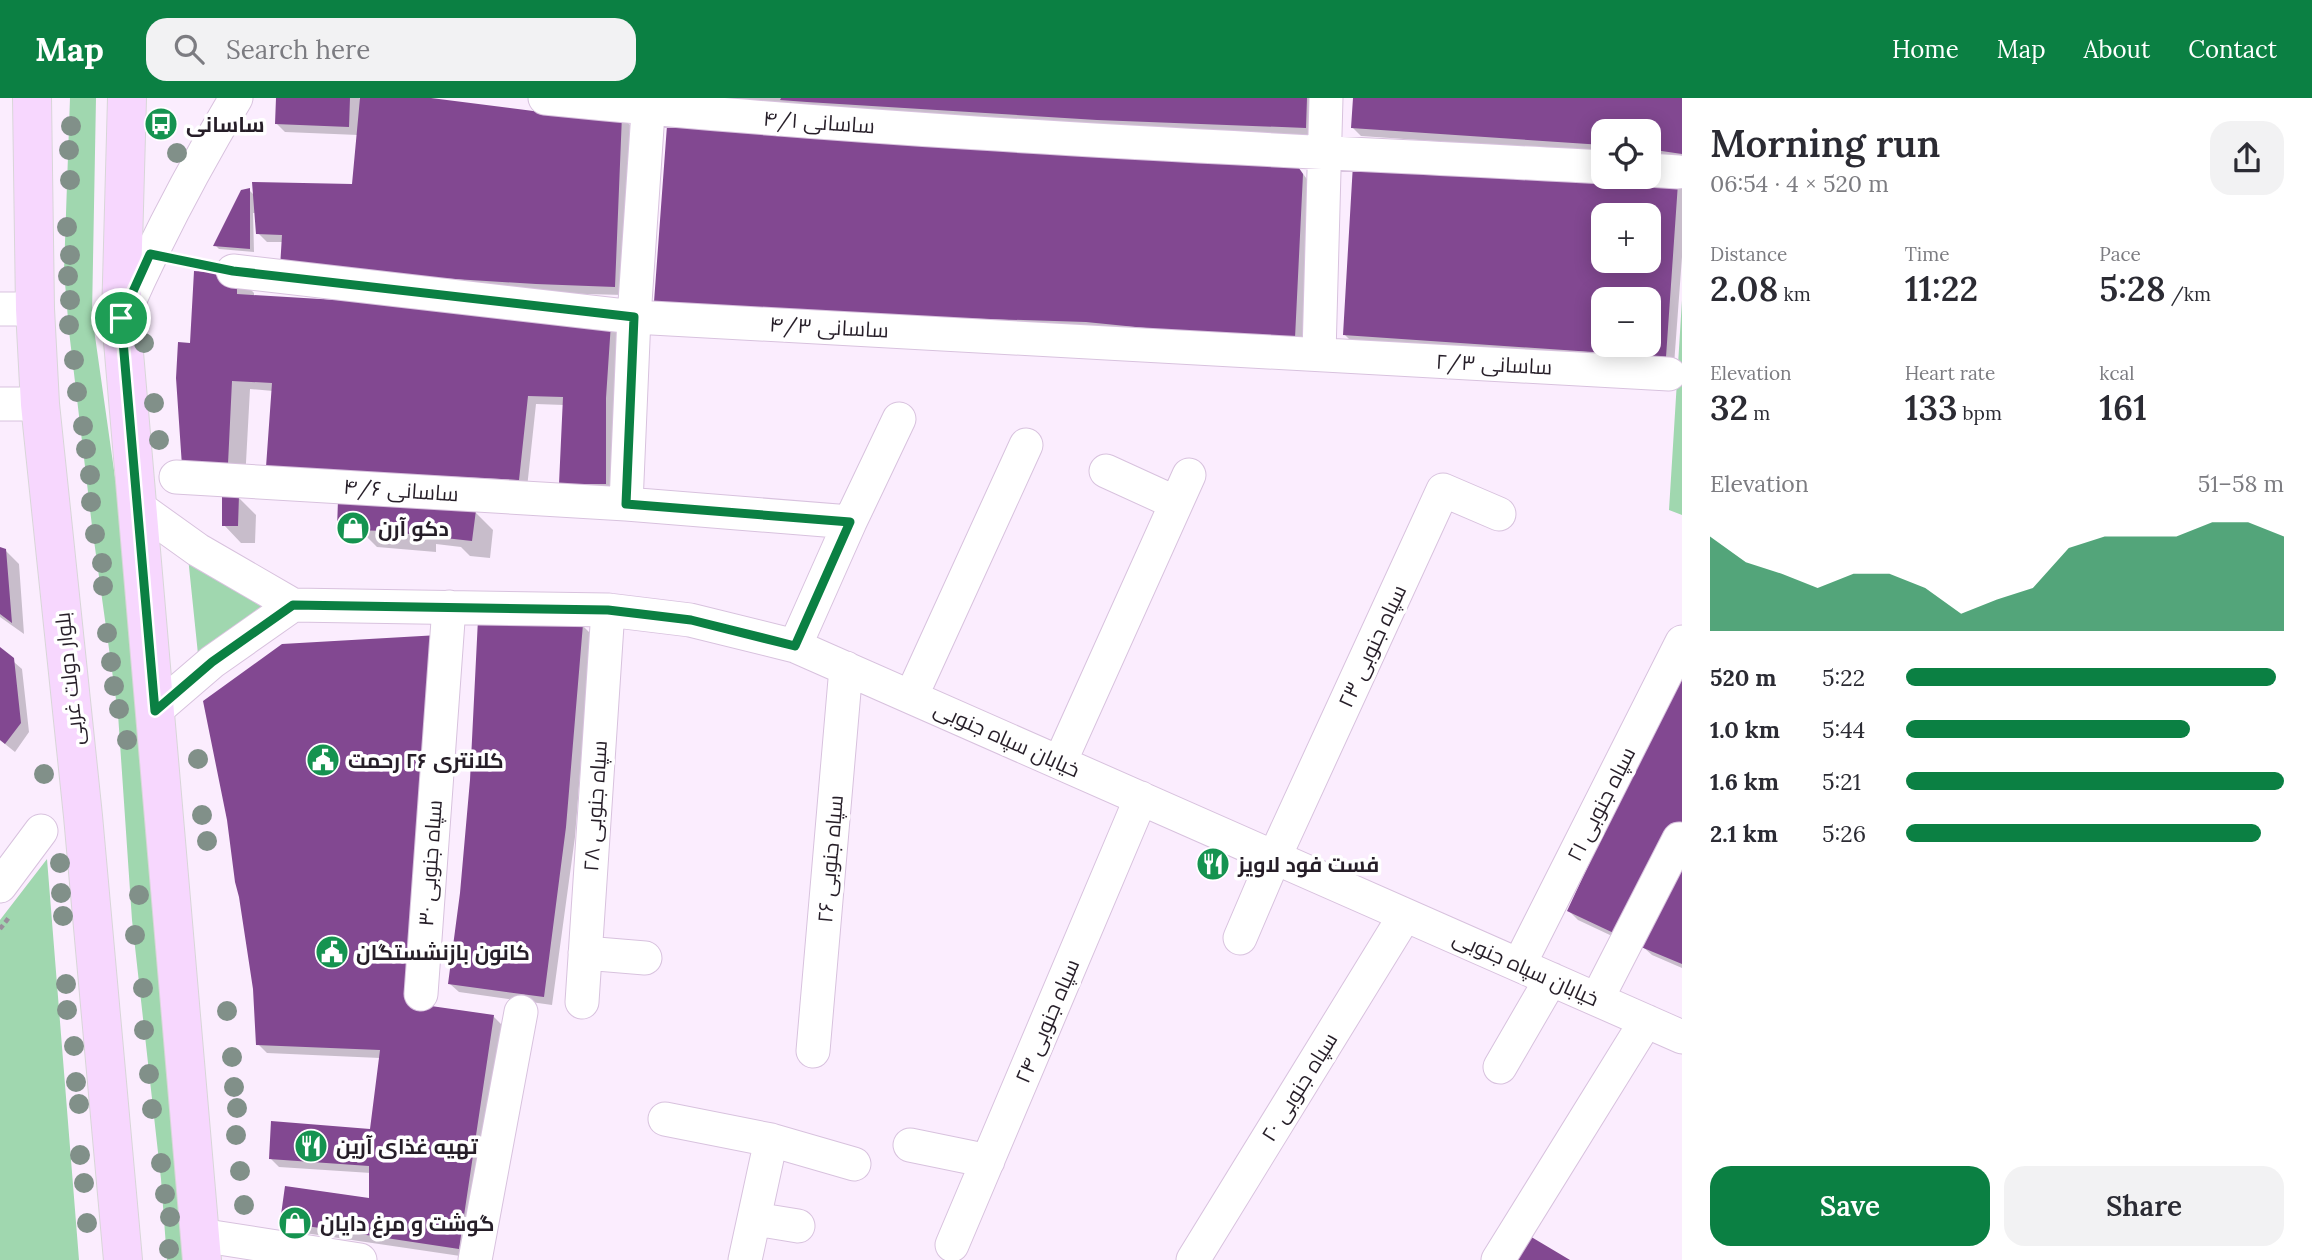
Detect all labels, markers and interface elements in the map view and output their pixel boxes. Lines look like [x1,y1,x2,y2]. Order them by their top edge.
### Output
search box [146,18,636,81]
text: Map [35,28,104,70]
icon: search [170,30,208,68]
text: Search here [226,33,370,66]
text: Home [1892,34,1959,65]
text: Map [1997,34,2046,65]
text: About [2084,34,2150,65]
text: Contact [2188,34,2277,65]
bus stop icon: ساسانی [142,105,180,143]
street label: ۴/۱ ساسانی [762,105,876,139]
place label: ساسانی [186,111,265,138]
map controls [1591,119,1661,357]
button: locate [1591,119,1661,189]
text: Morning run [1710,119,1940,167]
button: share [2210,121,2284,195]
text: 06:54 · 4 × 520 m [1710,169,1889,198]
button: + [1591,203,1661,273]
text: Distance [1710,242,1787,266]
text: Time [1905,242,1949,266]
text: Pace [2099,242,2141,266]
text: 2.08 [1710,266,1778,311]
text: 11:22 [1905,266,1978,311]
text: 5:28 [2099,266,2166,311]
text: km [1778,282,1811,306]
text: /km [2166,282,2211,306]
button: − [1591,287,1661,357]
pin [91,288,151,348]
icon: arrive [102,299,140,337]
street label: ۴/۳ ساسانی [769,310,889,344]
street label: ۲/۳ ساسانی [1435,347,1553,381]
text: Elevation [1710,361,1792,385]
text: Heart rate [1905,361,1995,385]
text: kcal [2099,361,2134,385]
text: 32 [1710,385,1748,430]
text: 133 [1905,385,1958,430]
text: 161 [2099,385,2147,430]
text: m [1748,401,1770,425]
text: bpm [1958,401,2002,425]
text: Elevation [1710,469,1809,498]
text: 51–58 m [2198,469,2284,498]
street label: ۴/۶ ساسانی [343,473,459,507]
shop icon: دکو آرن [334,509,372,547]
place label: دکو آرن [378,515,449,542]
street label: ۲۳ سپاه جنوبی [1332,580,1412,712]
street label: بلوار دولت غربی [49,611,89,747]
text: 520 m [1710,663,1777,692]
text: 5:22 [1822,663,1865,692]
street label: خیابان سپاه جنوبی [930,695,1084,783]
text: 1.0 km [1710,715,1780,744]
text: 5:44 [1822,715,1865,744]
street label: ۲۸ سپاه جنوبی [577,740,613,872]
public building icon: کلانتری ۲۶ رحمت [304,741,342,779]
street label: ۲۱ سپاه جنوبی [1561,742,1641,866]
place label: کلانتری ۲۶ رحمت [348,747,504,774]
text: 1.6 km [1710,767,1779,796]
text: 5:21 [1822,767,1861,796]
street label: ۲۶ سپاه جنوبی [811,794,849,924]
street label: ۳۰ سپاه جنوبی [412,799,448,927]
text: 2.1 km [1710,819,1778,848]
text: 5:26 [1822,819,1866,848]
restaurant icon: فست فود لاویز [1194,845,1232,883]
place label: فست فود لاویز [1237,851,1379,878]
street label: خیابان سپاه جنوبی [1449,924,1603,1012]
public building icon: کانون بازنشستگان [313,933,351,971]
place label: کانون بازنشستگان [356,939,530,966]
street label: ۲۴ سپاه جنوبی [1009,955,1085,1087]
street label: ۲۰ سپاه جنوبی [1255,1027,1343,1147]
restaurant icon: تهیه غذای آرین [292,1127,330,1165]
place label: تهیه غذای آرین [336,1133,479,1160]
button: Save [1710,1166,1990,1246]
button: Share [2004,1166,2284,1246]
shop icon: گوشت و مرغ دایان [276,1204,314,1242]
place label: گوشت و مرغ دایان [320,1210,495,1238]

